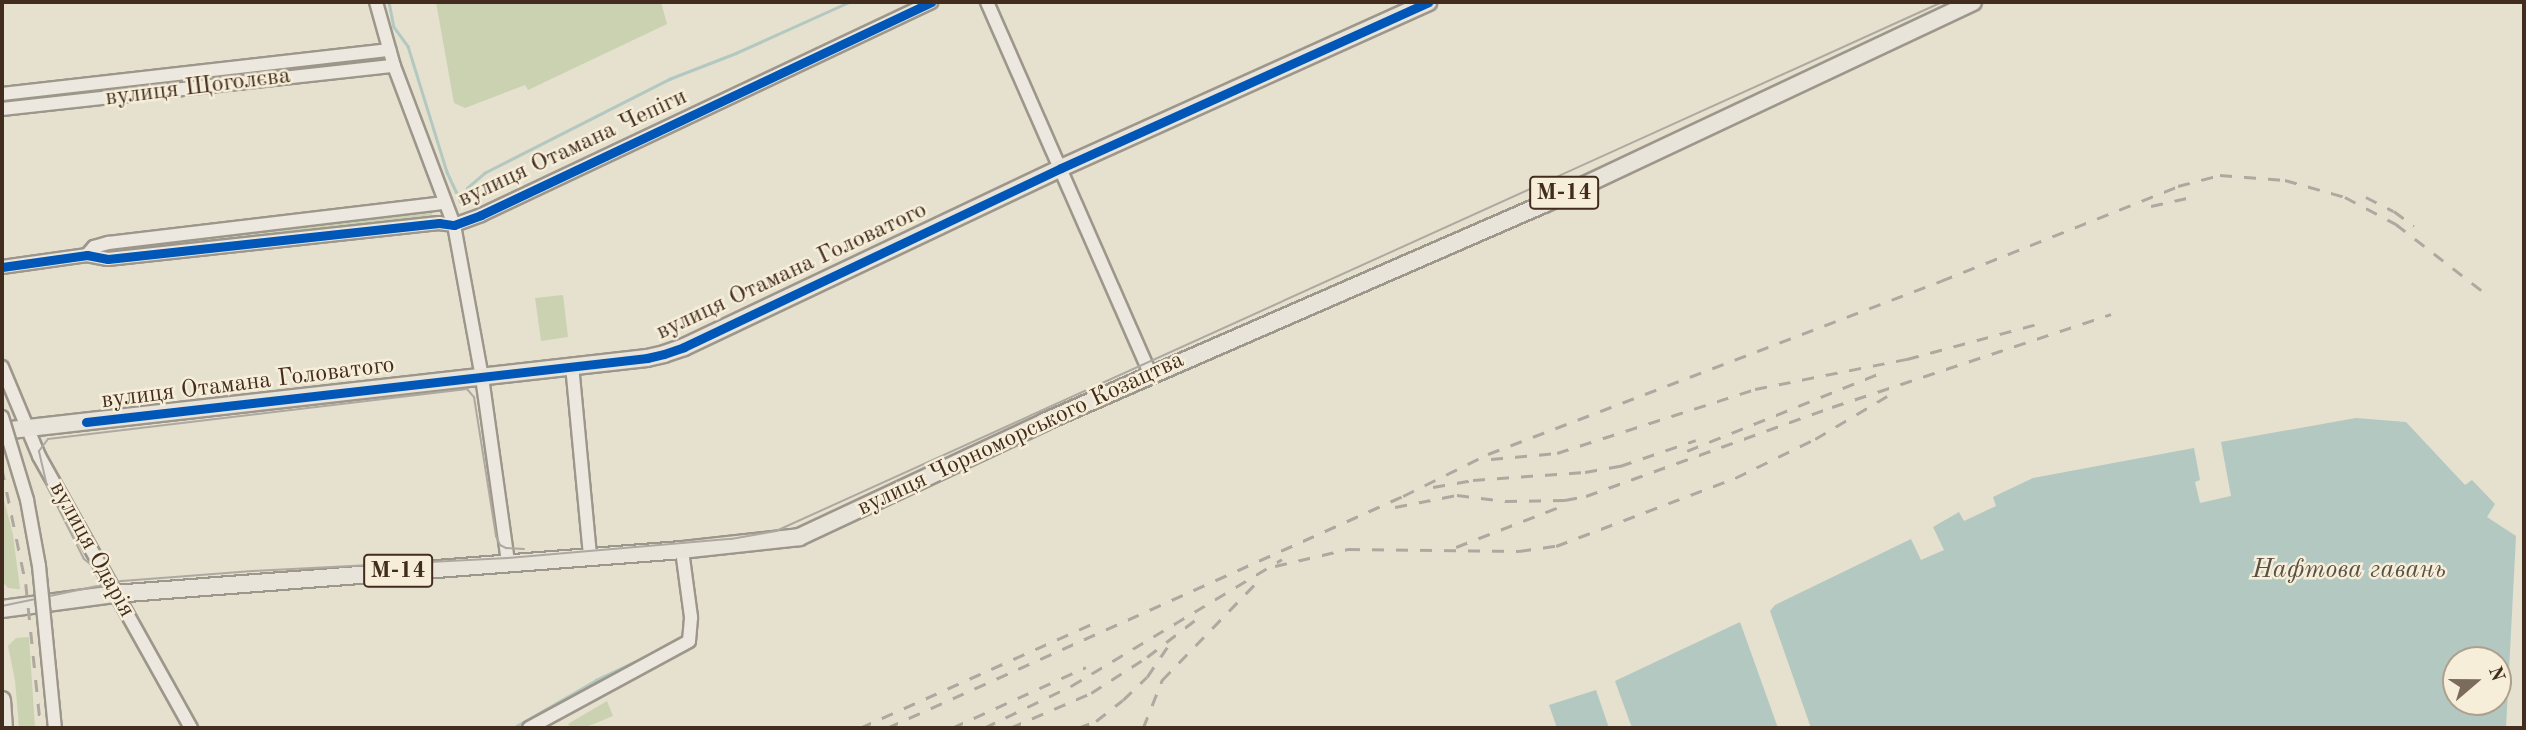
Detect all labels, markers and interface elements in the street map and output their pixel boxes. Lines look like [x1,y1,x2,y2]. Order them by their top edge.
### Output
street label: вулиця Щоголєва [104,62,292,114]
street label: вулиця Отамана Чепіги [454,83,692,215]
road number: М-14 [1529,174,1599,212]
street label: вулиця Отамана Головатого [652,197,932,347]
street label: вулиця Чорноморського Козацтва [853,346,1189,524]
street label: вулиця Отамана Головатого [100,352,396,416]
street label: вулиця Одарія [42,477,140,623]
road number: М-14 [363,552,433,590]
water label: Нафтова гавань [2252,555,2446,587]
north arrow [2442,646,2512,716]
text: N [2484,664,2507,684]

